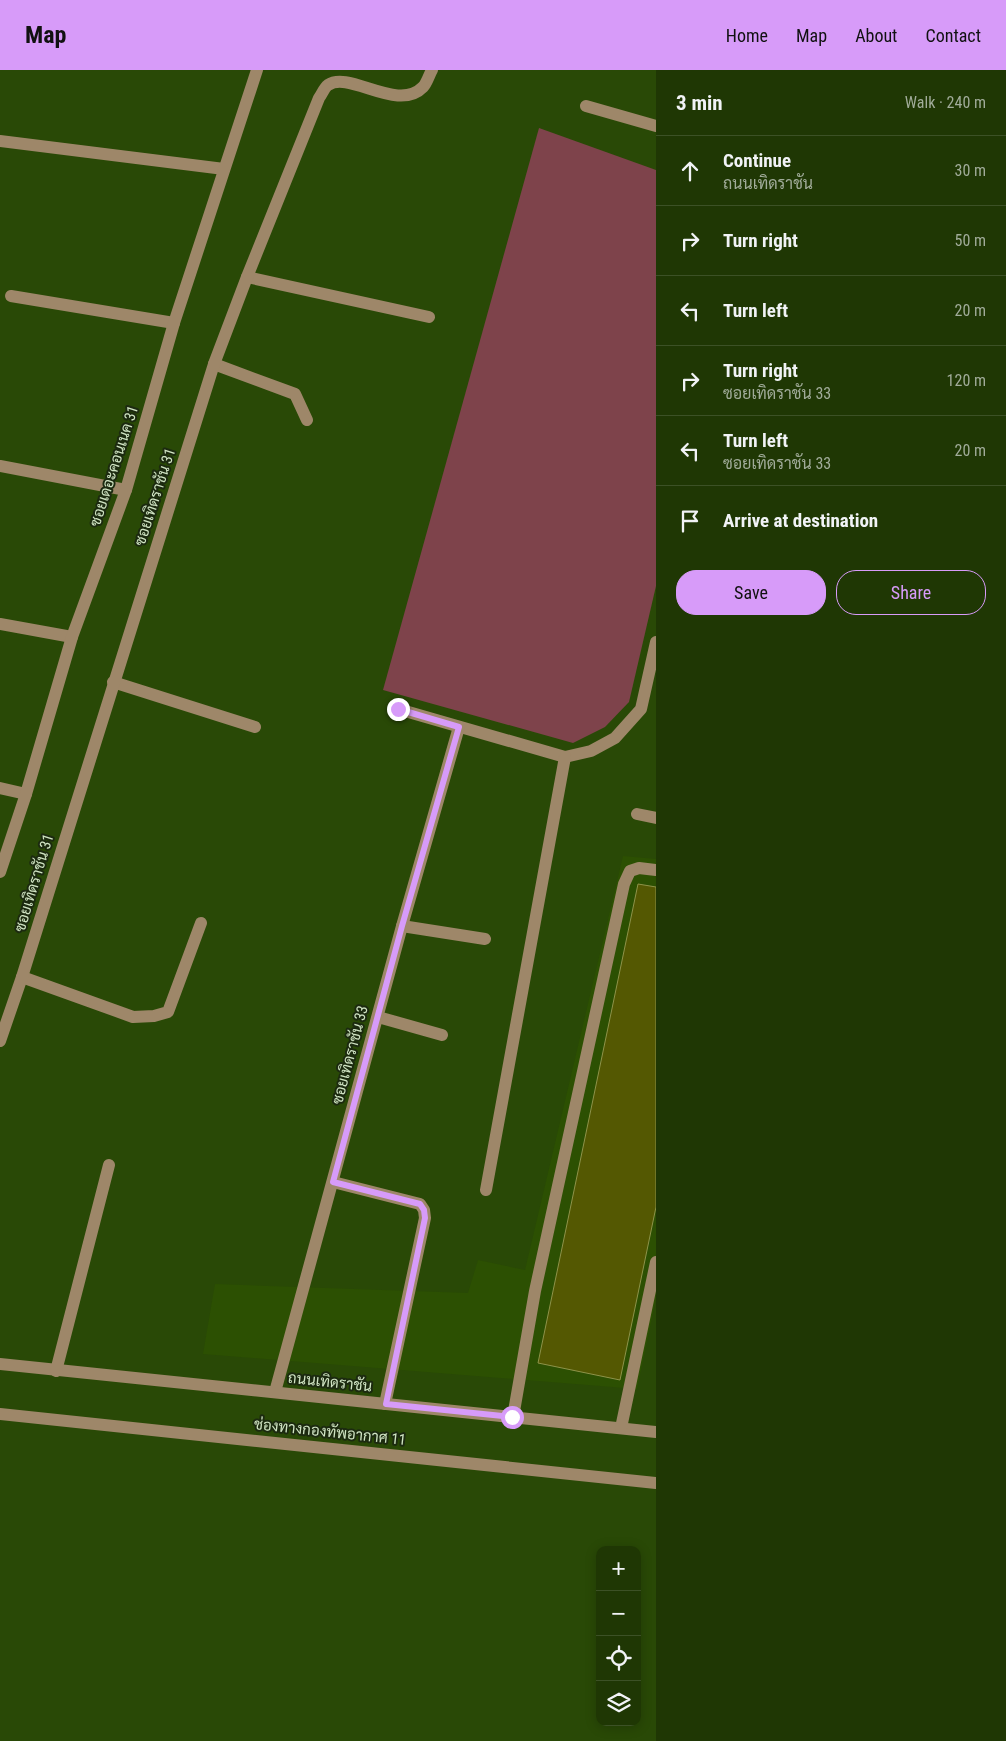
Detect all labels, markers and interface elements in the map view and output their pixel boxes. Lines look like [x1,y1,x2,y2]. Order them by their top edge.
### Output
text: Map [25,21,66,49]
text: Home [726,25,768,46]
text: Map [796,25,827,46]
text: About [855,25,897,46]
text: Contact [925,25,981,46]
text: 3 min [676,91,723,115]
text: Walk · 240 m [905,93,986,112]
text: Continue [723,149,791,172]
icon: ahead [676,157,704,185]
text: 30 m [954,161,986,180]
text: ถนนเทิดราชัน [723,174,813,193]
icon: right [676,227,704,255]
text: Turn right [723,229,798,252]
text: 50 m [954,231,986,250]
icon: left [676,297,704,325]
text: Turn left [723,299,788,322]
text: 20 m [954,301,986,320]
text: Turn right [723,359,798,382]
icon: right [676,367,704,395]
text: 120 m [947,371,986,390]
text: ซอยเทิดราชัน 33 [723,384,831,403]
street label: ซอยเดอะคอนเนค 31 [86,403,142,529]
text: Turn left [723,429,788,452]
icon: left [676,437,704,465]
text: 20 m [954,441,986,460]
street label: ซอยเทิดราชัน 31 [131,446,179,548]
text: ซอยเทิดราชัน 33 [723,454,831,473]
icon: arrive [676,507,704,535]
text: Arrive at destination [723,509,878,532]
button: Save [676,570,826,615]
button: Share [836,570,986,615]
route end [387,698,410,721]
street label: ซอยเทิดราชัน 31 [11,832,57,934]
street label: ซอยเทิดราชัน 33 [328,1004,372,1106]
street label: ถนนเทิดราชัน [287,1369,373,1395]
route start [501,1406,524,1429]
street label: ช่องทางกองทัพอากาศ 11 [253,1414,407,1449]
map controls [596,1546,641,1726]
button: + [596,1546,641,1591]
button: − [596,1591,641,1636]
button: locate [596,1636,641,1681]
button: layers [596,1681,641,1726]

